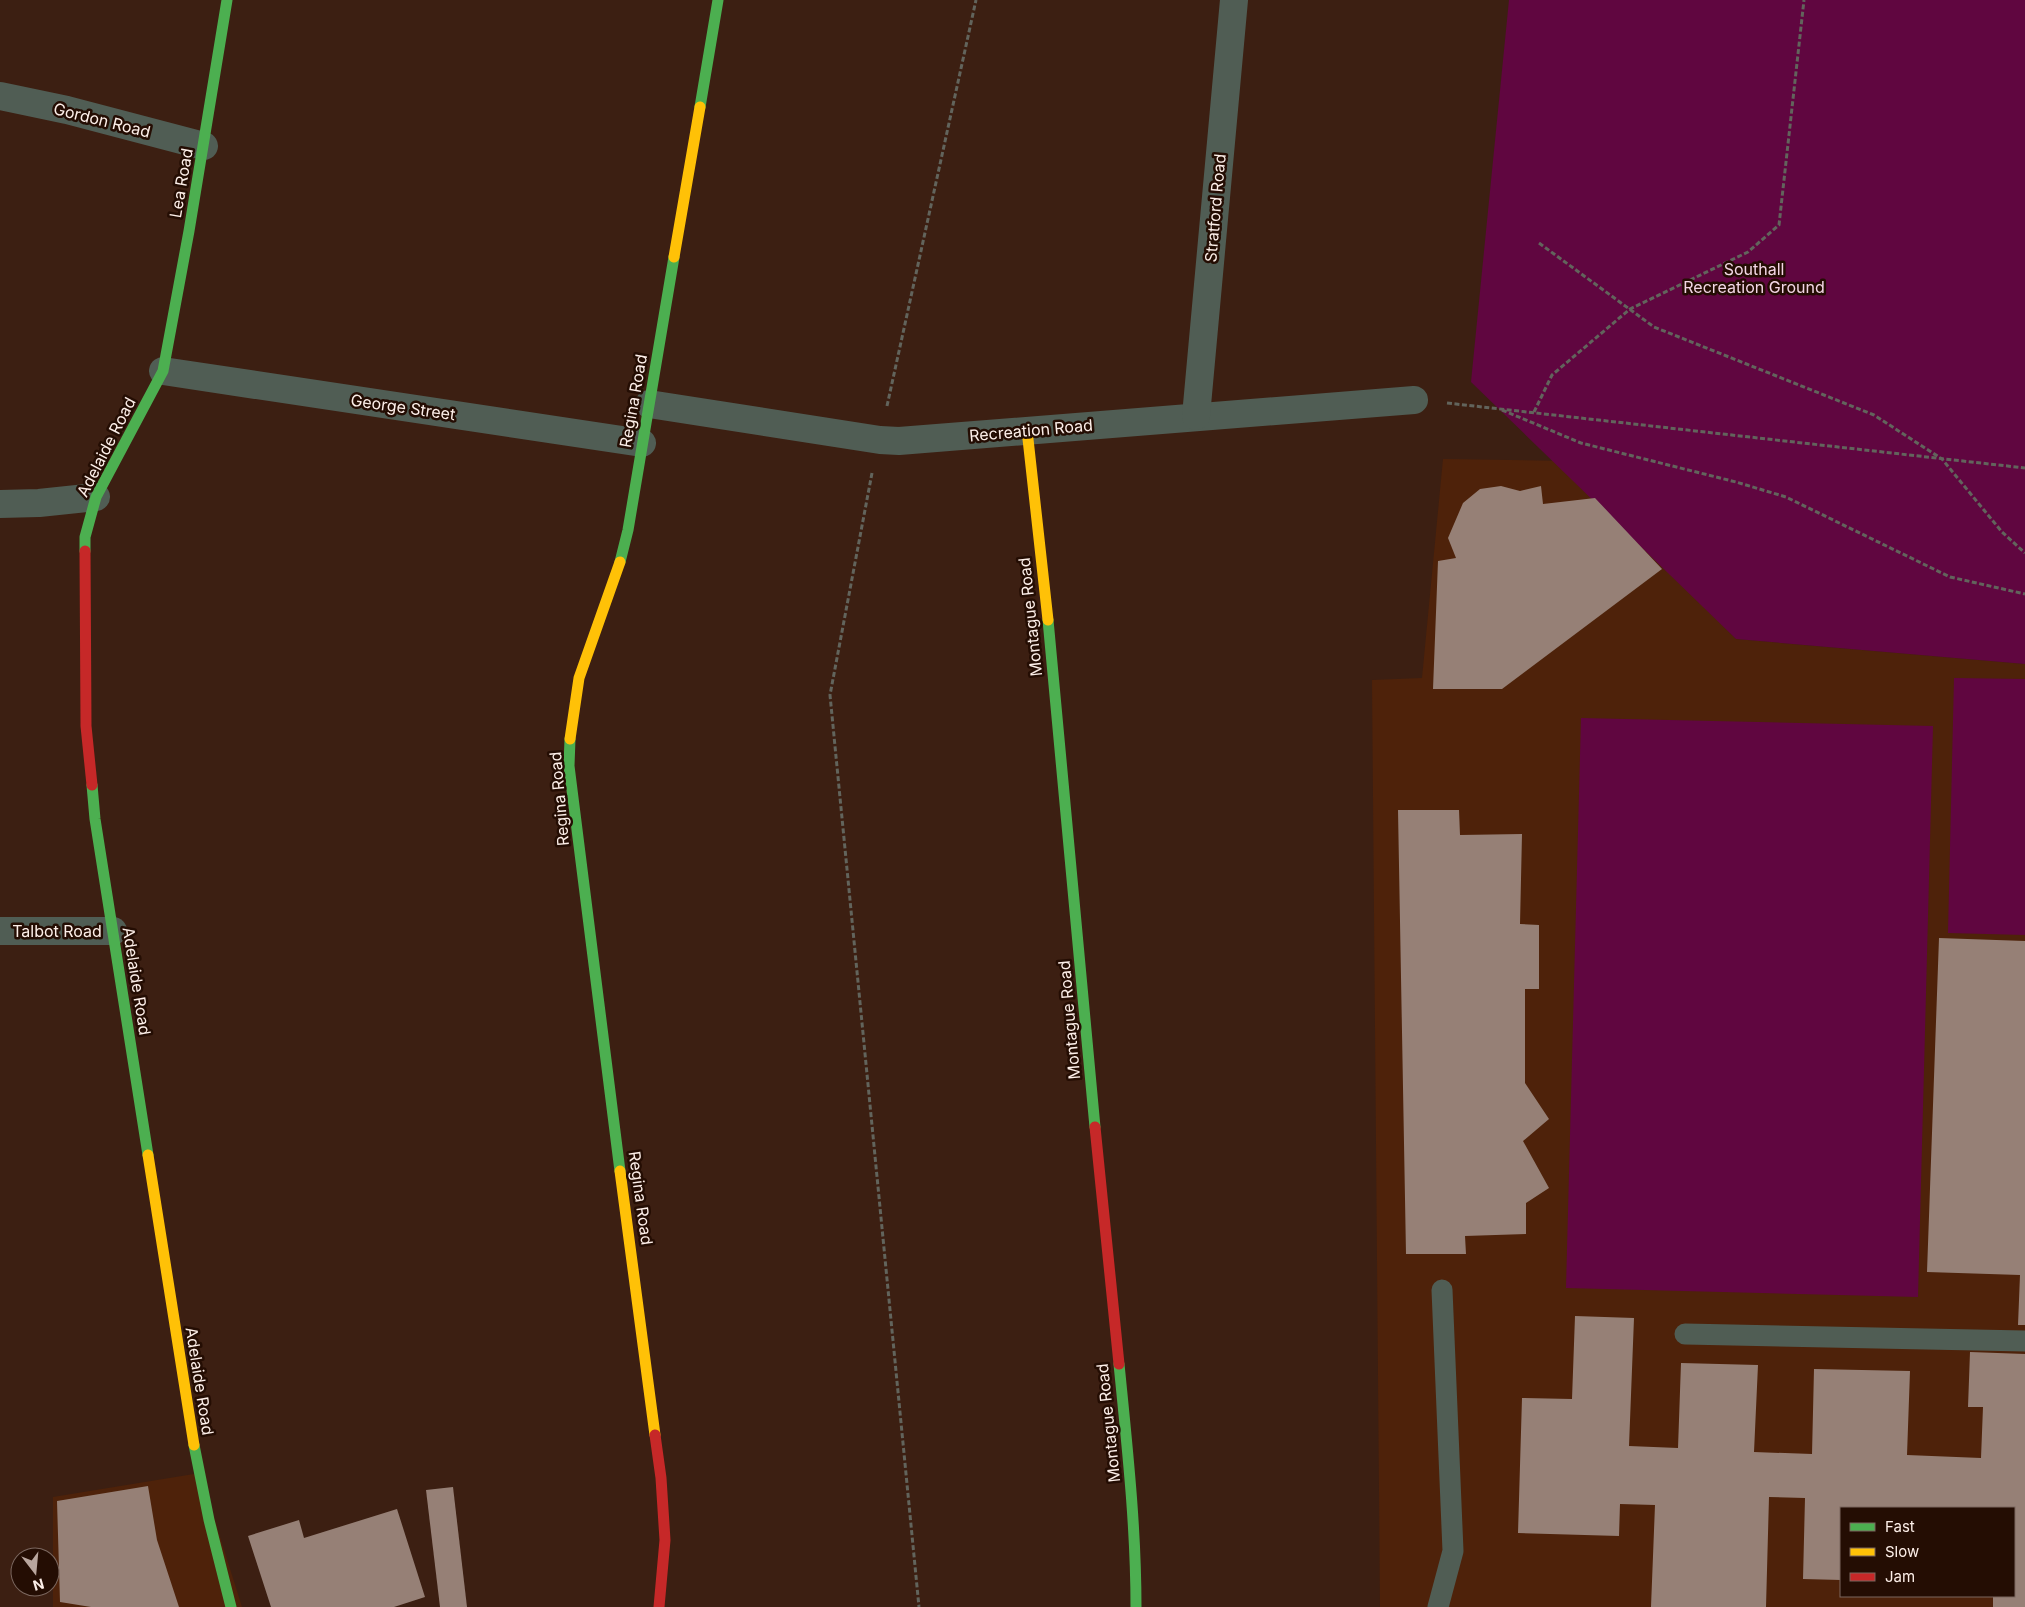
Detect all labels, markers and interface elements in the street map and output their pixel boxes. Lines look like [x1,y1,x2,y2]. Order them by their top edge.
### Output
street label: Gordon Road [51,98,153,142]
street label: Lea Road [165,146,197,220]
street label: Stratford Road [1200,153,1230,263]
park label: Southall Recreation Ground [1683,259,1825,297]
street label: Regina Road [615,353,651,449]
street label: George Street [349,390,457,424]
street label: Adelaide Road [72,394,140,500]
street label: Recreation Road [968,415,1094,445]
street label: Montague Road [1014,557,1046,677]
street label: Regina Road [545,751,573,847]
street label: Talbot Road [12,921,102,941]
street label: Adelaide Road [119,926,155,1036]
street label: Montague Road [1054,960,1084,1080]
street label: Regina Road [625,1150,657,1246]
street label: Adelaide Road [182,1326,218,1436]
street label: Montague Road [1092,1363,1124,1483]
legend [1840,1507,2015,1597]
text: Fast [1885,1517,1915,1536]
text: Slow [1885,1542,1919,1561]
north arrow [10,1547,60,1597]
text: Jam [1885,1567,1915,1586]
text: N [31,1575,46,1595]

